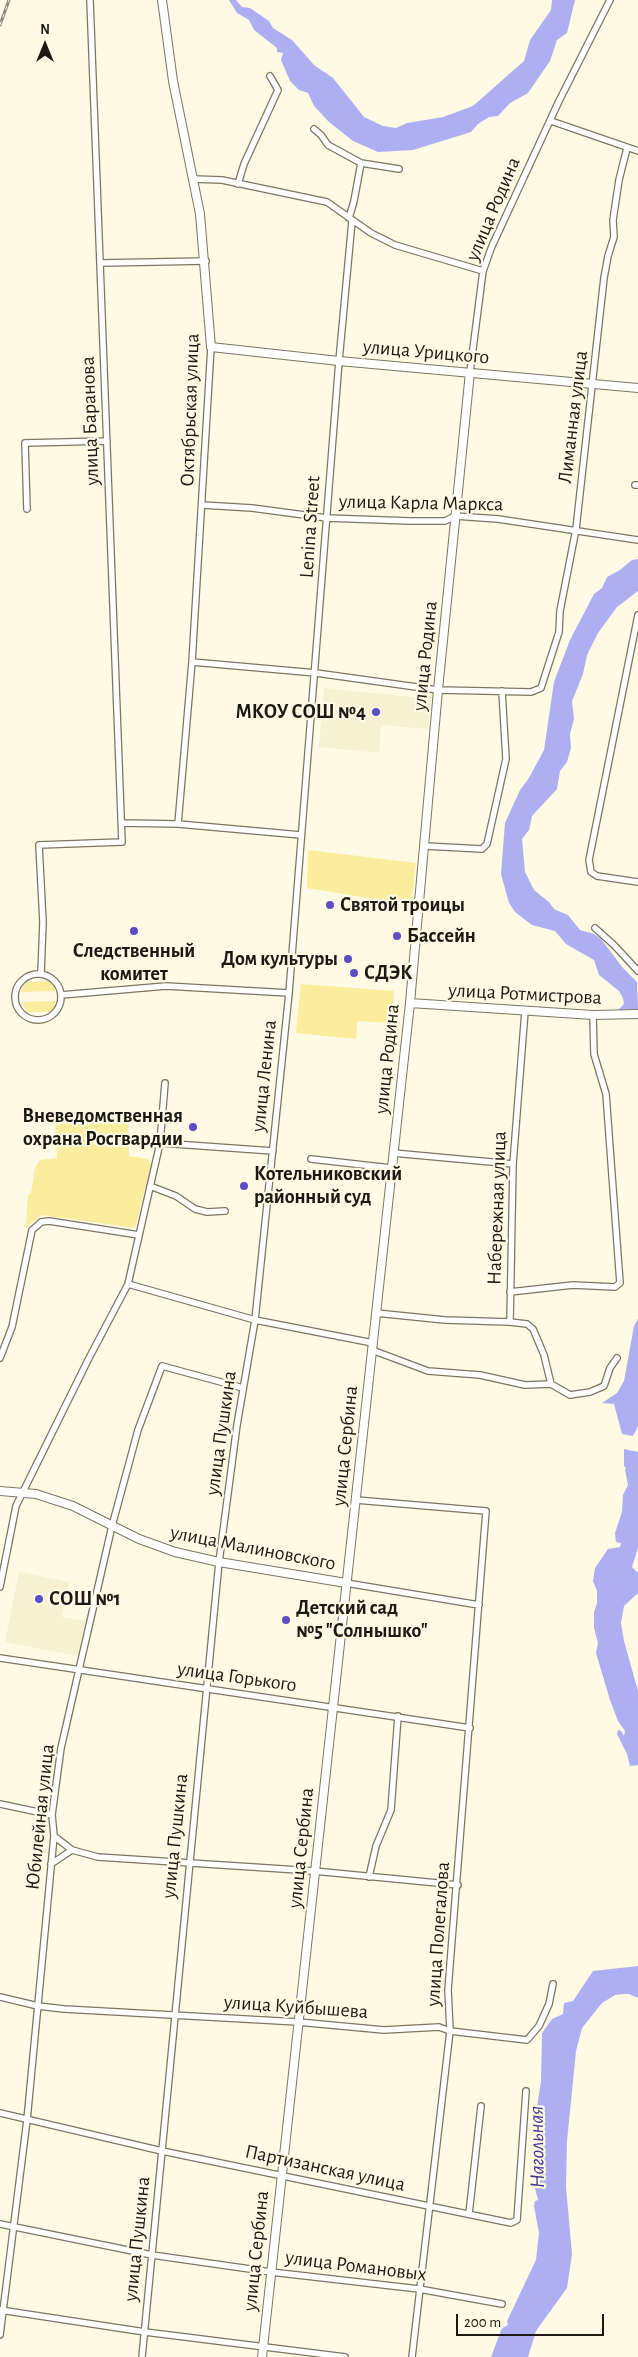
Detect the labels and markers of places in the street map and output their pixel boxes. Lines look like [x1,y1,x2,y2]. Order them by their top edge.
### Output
place label: МКОУ СОШ №4 [235,700,366,724]
marker: МКОУ СОШ №4 [370,706,382,718]
place label: Святой троицы [340,893,465,917]
marker: Святой троицы [324,899,336,911]
place label: Бассейн [407,924,476,948]
marker: Следственный комитет [128,925,140,937]
marker: Бассейн [391,930,403,942]
place label: Следственный комитет [73,939,195,986]
place label: Дом культуры [221,947,338,971]
marker: Дом культуры [342,953,354,965]
place label: СДЭК [364,961,413,985]
marker: СДЭК [348,967,360,979]
place label: Вневедомственная охрана Росгвардии [22,1104,183,1151]
marker: Вневедомственная охрана Росгвардии [187,1121,199,1133]
place label: Котельниковский районный суд [254,1162,402,1209]
marker: Котельниковский районный суд [238,1180,250,1192]
place label: СОШ №1 [49,1587,121,1611]
marker: СОШ №1 [33,1593,45,1605]
place label: Детский сад №5 "Солнышко" [296,1596,428,1643]
marker: Детский сад №5 "Солнышко" [280,1614,292,1626]

